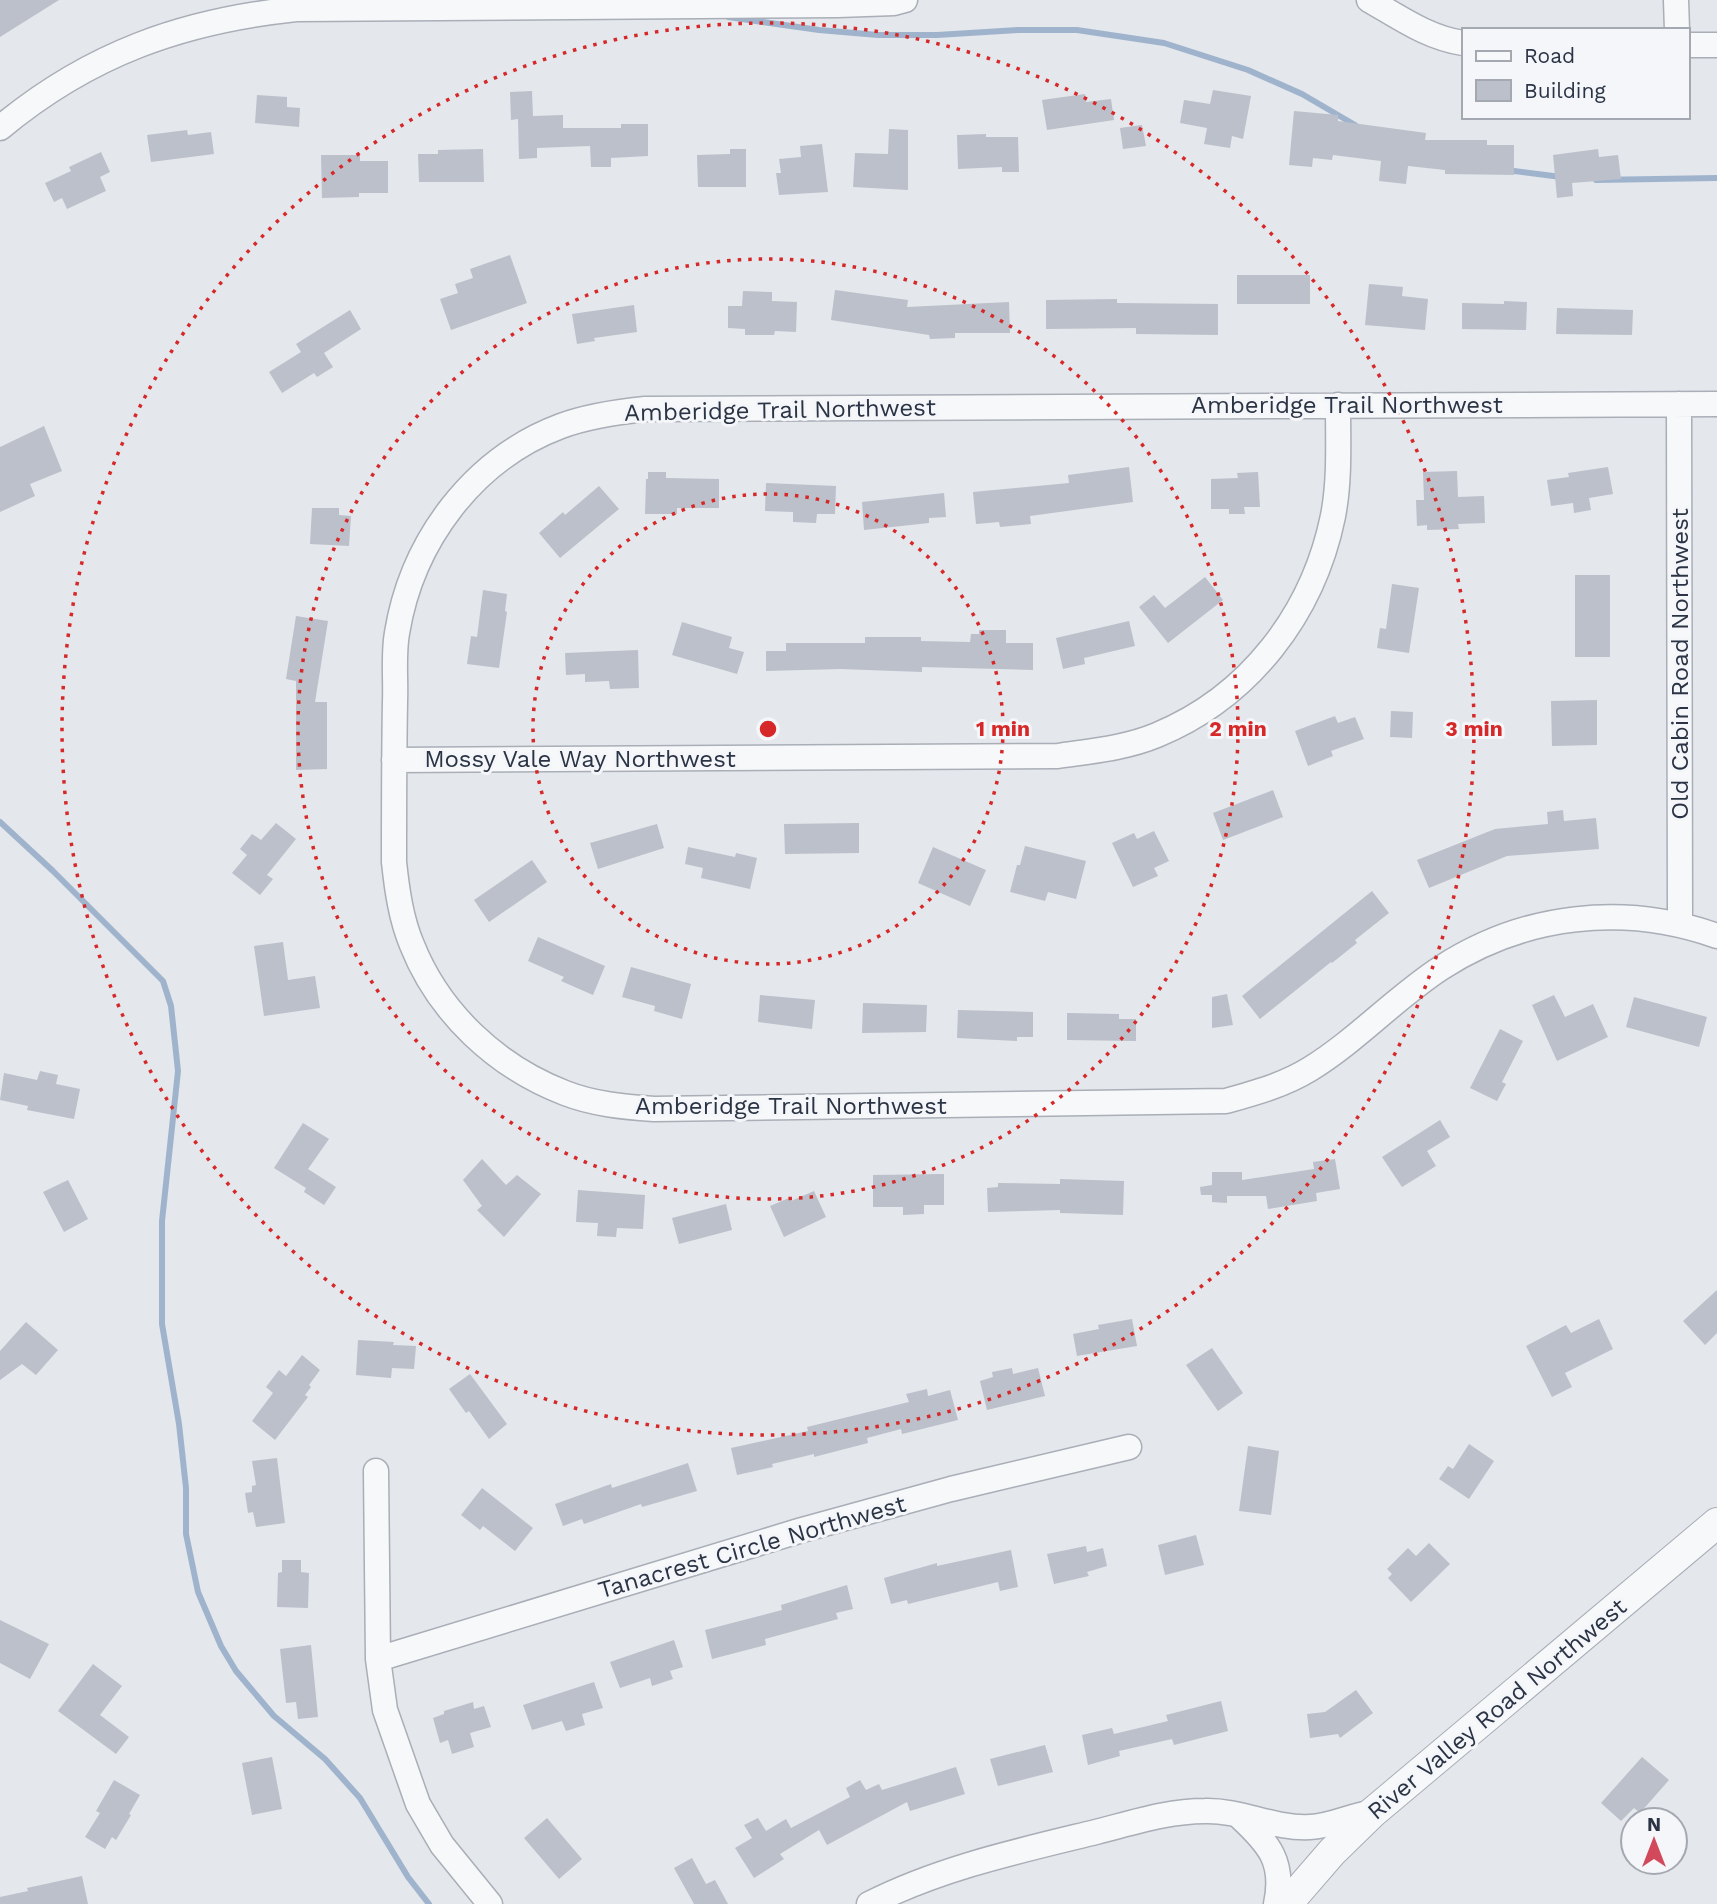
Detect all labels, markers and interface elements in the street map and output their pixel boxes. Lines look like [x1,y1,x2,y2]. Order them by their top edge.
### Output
legend [1462,28,1689,119]
text: Road [1524,43,1575,68]
text: Building [1524,78,1606,103]
street label: Amberidge Trail Northwest [1191,391,1503,419]
street label: Amberidge Trail Northwest [624,393,936,427]
street label: Old Cabin Road Northwest [1666,508,1694,820]
text: 1 min [976,716,1030,741]
text: 2 min [1209,716,1267,741]
text: 3 min [1445,716,1503,741]
centre of rings [756,717,780,741]
street label: Mossy Vale Way Northwest [424,745,736,773]
street label: Amberidge Trail Northwest [635,1092,947,1120]
street label: Tanacrest Circle Northwest [595,1490,909,1604]
street label: River Valley Road Northwest [1362,1592,1632,1826]
north arrow [1619,1806,1689,1876]
text: N [1647,1813,1661,1836]

